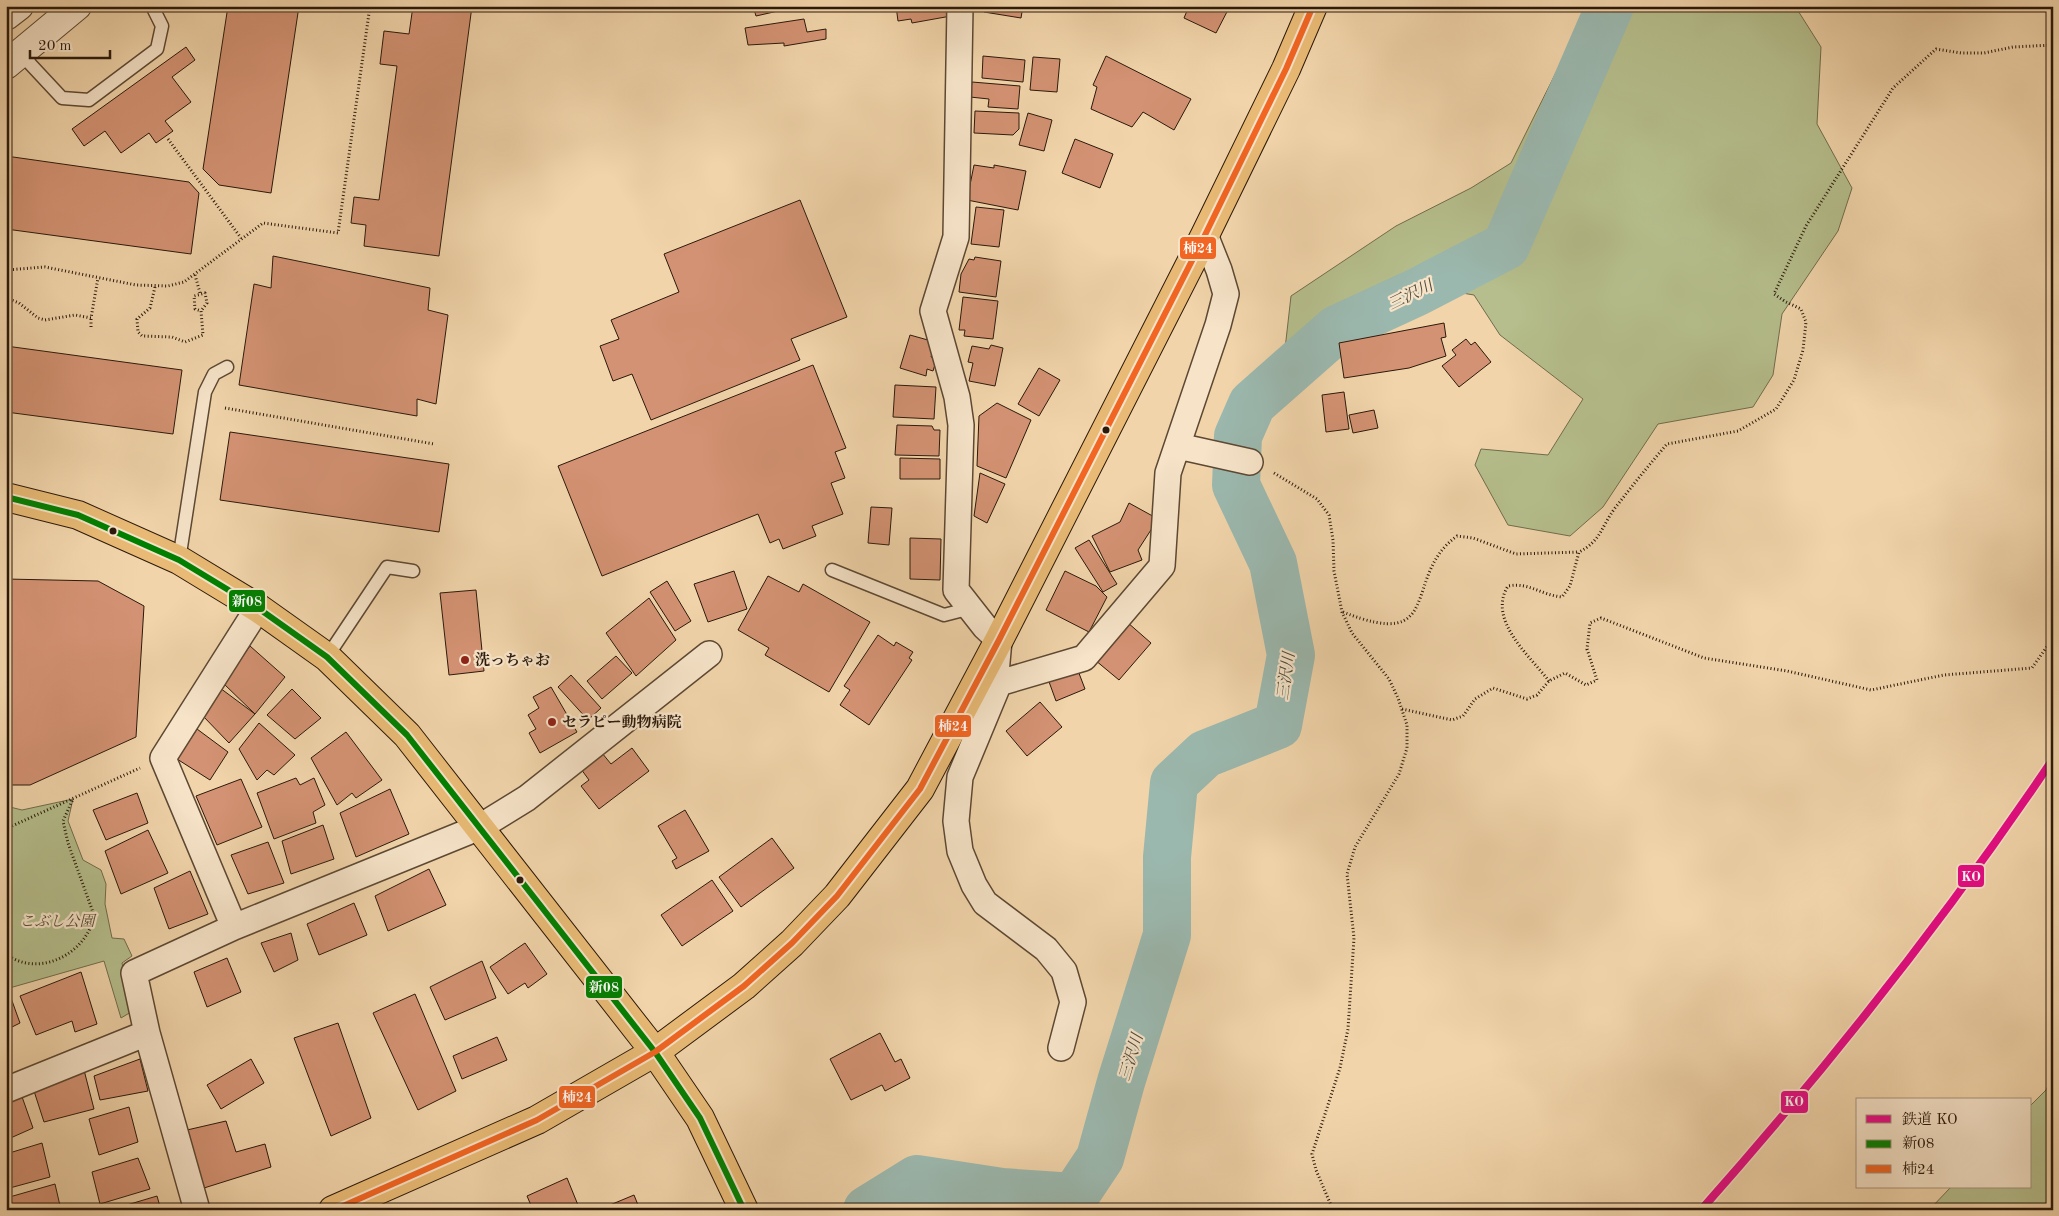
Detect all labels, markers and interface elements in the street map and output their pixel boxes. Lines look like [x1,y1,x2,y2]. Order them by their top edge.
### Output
scale bar [30,28,110,60]
text: 20 m [38,39,72,54]
line badge: 柿24 [1179,236,1217,260]
text: 柿24 [1183,241,1213,256]
water label: 三沢川 [1385,275,1438,314]
unlabelled marker [1101,425,1111,435]
unlabelled marker [108,526,118,536]
line badge: 新08 [228,589,266,613]
text: 新08 [232,594,262,609]
water label: 三沢川 [1274,649,1299,701]
place label: 洗っちゃお [475,651,550,669]
marker: 洗っちゃお [459,654,471,666]
place label: セラピー動物病院 [562,714,681,731]
line badge: 柿24 [934,714,972,738]
marker: セラピー動物病院 [546,716,558,728]
text: 柿24 [938,719,968,734]
line badge: KO [1957,864,1985,888]
text: KO [1961,870,1981,884]
unlabelled marker [515,875,525,885]
park label: こぶし公園 [19,913,97,930]
line badge: 新08 [585,975,623,999]
text: 新08 [589,980,619,995]
water label: 三沢川 [1115,1030,1147,1083]
line badge: 柿24 [558,1085,596,1109]
text: 柿24 [562,1090,592,1105]
line badge: KO [1780,1090,1809,1114]
text: KO [1784,1095,1804,1109]
legend [1856,1098,2032,1188]
text: 鉄道 KO [1902,1111,1957,1128]
text: 新08 [1902,1135,1934,1152]
text: 柿24 [1902,1161,1934,1178]

